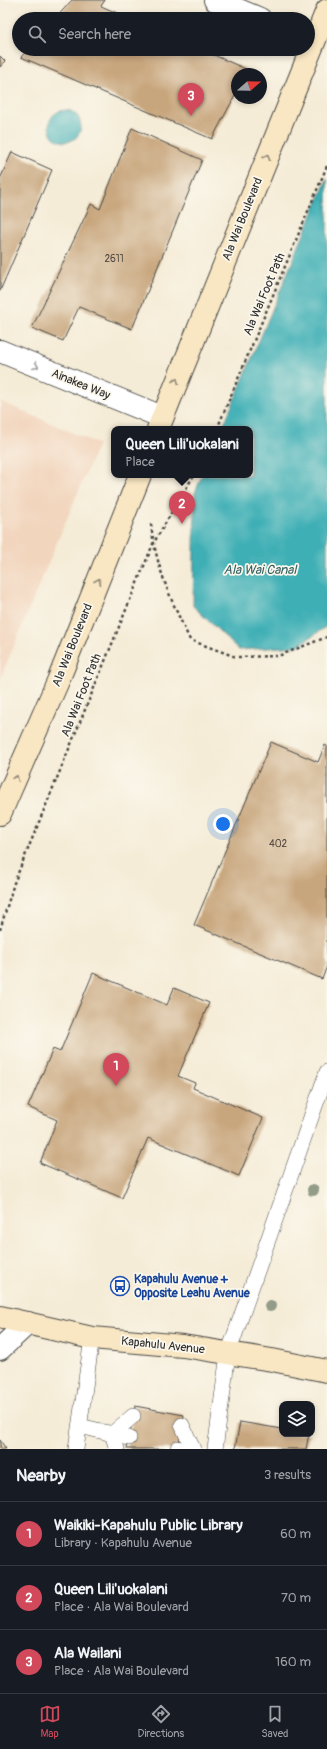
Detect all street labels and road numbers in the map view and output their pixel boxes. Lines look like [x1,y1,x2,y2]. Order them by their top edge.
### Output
street label: Ala Wai Boulevard [219,175,266,263]
street label: Ala Wai Foot Path [240,250,289,338]
street label: Ainakea Way [49,366,112,403]
street label: Ala Wai Boulevard [49,601,96,689]
street label: Ala Wai Foot Path [58,651,105,739]
street label: Kapahulu Avenue [120,1334,206,1357]

